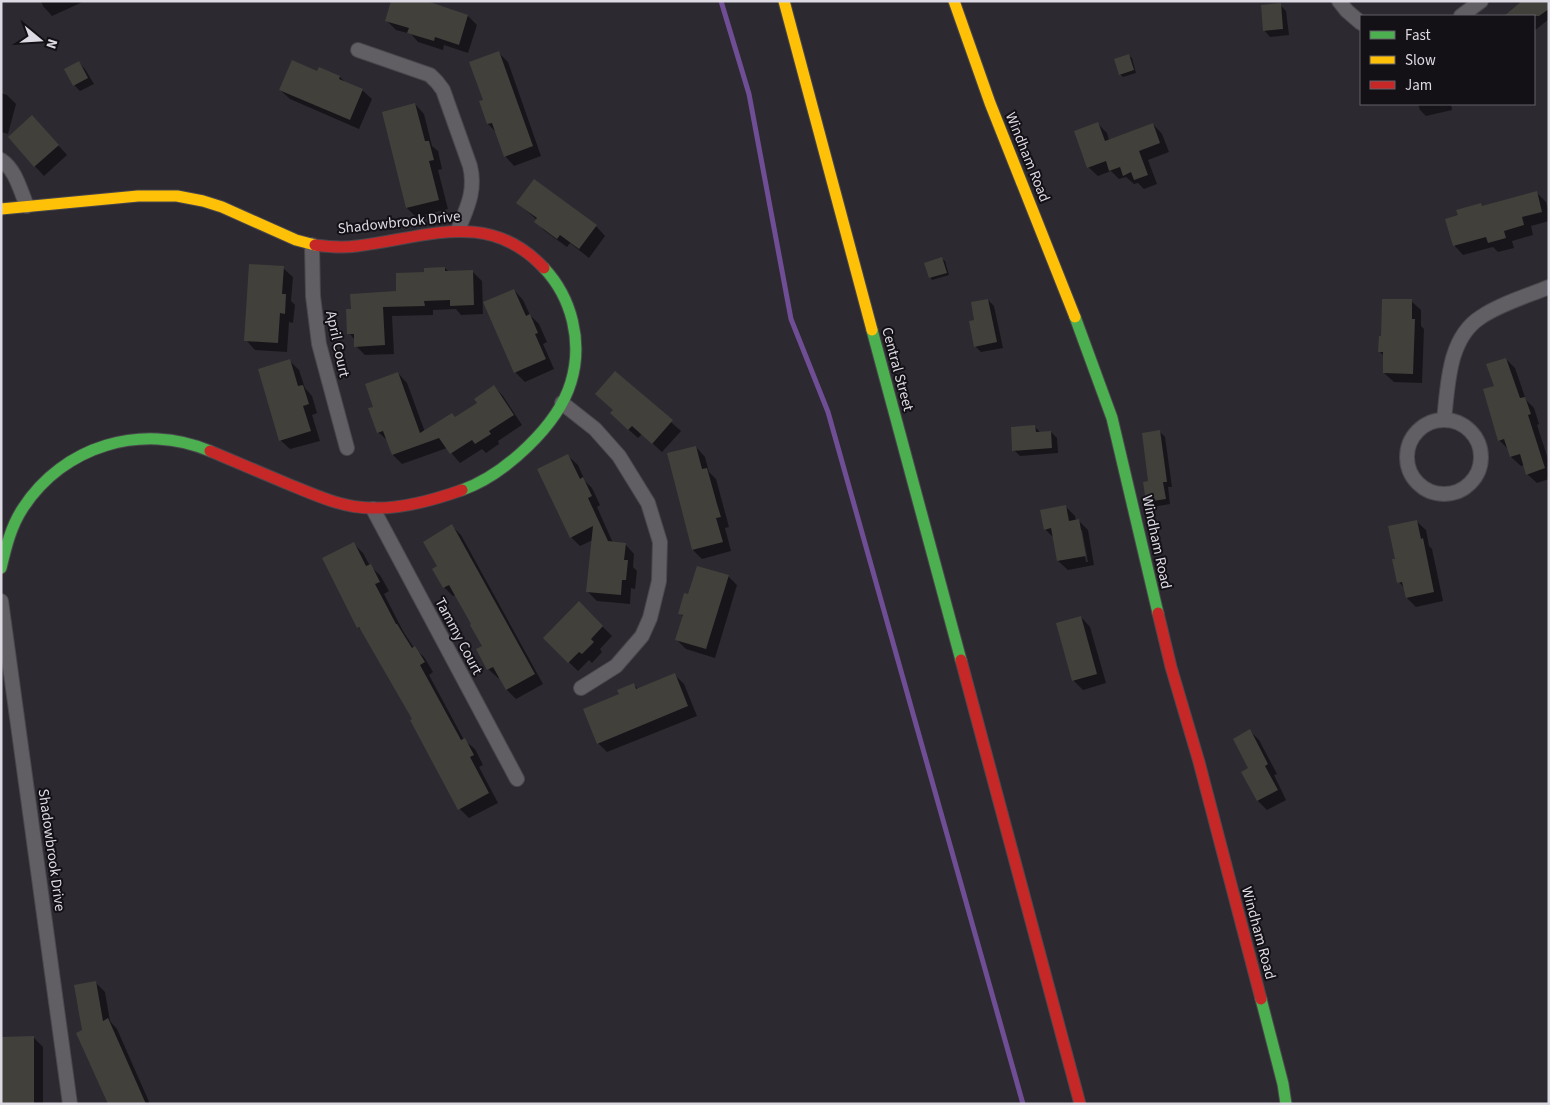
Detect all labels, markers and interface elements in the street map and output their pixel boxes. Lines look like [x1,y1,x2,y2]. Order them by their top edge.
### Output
north arrow [15,15,65,65]
legend [1360,15,1535,105]
text: Fast [1405,25,1431,46]
text: N [40,36,62,51]
text: Slow [1405,50,1436,71]
text: Jam [1405,75,1432,96]
street label: Windham Road [1000,109,1055,205]
street label: Shadowbrook Drive [337,206,462,239]
street label: April Court [320,309,355,379]
street label: Central Street [876,325,919,413]
street label: Windham Road [1136,493,1177,591]
street label: Tammy Court [429,594,488,678]
street label: Shadowbrook Drive [33,787,70,913]
street label: Windham Road [1236,884,1281,982]

